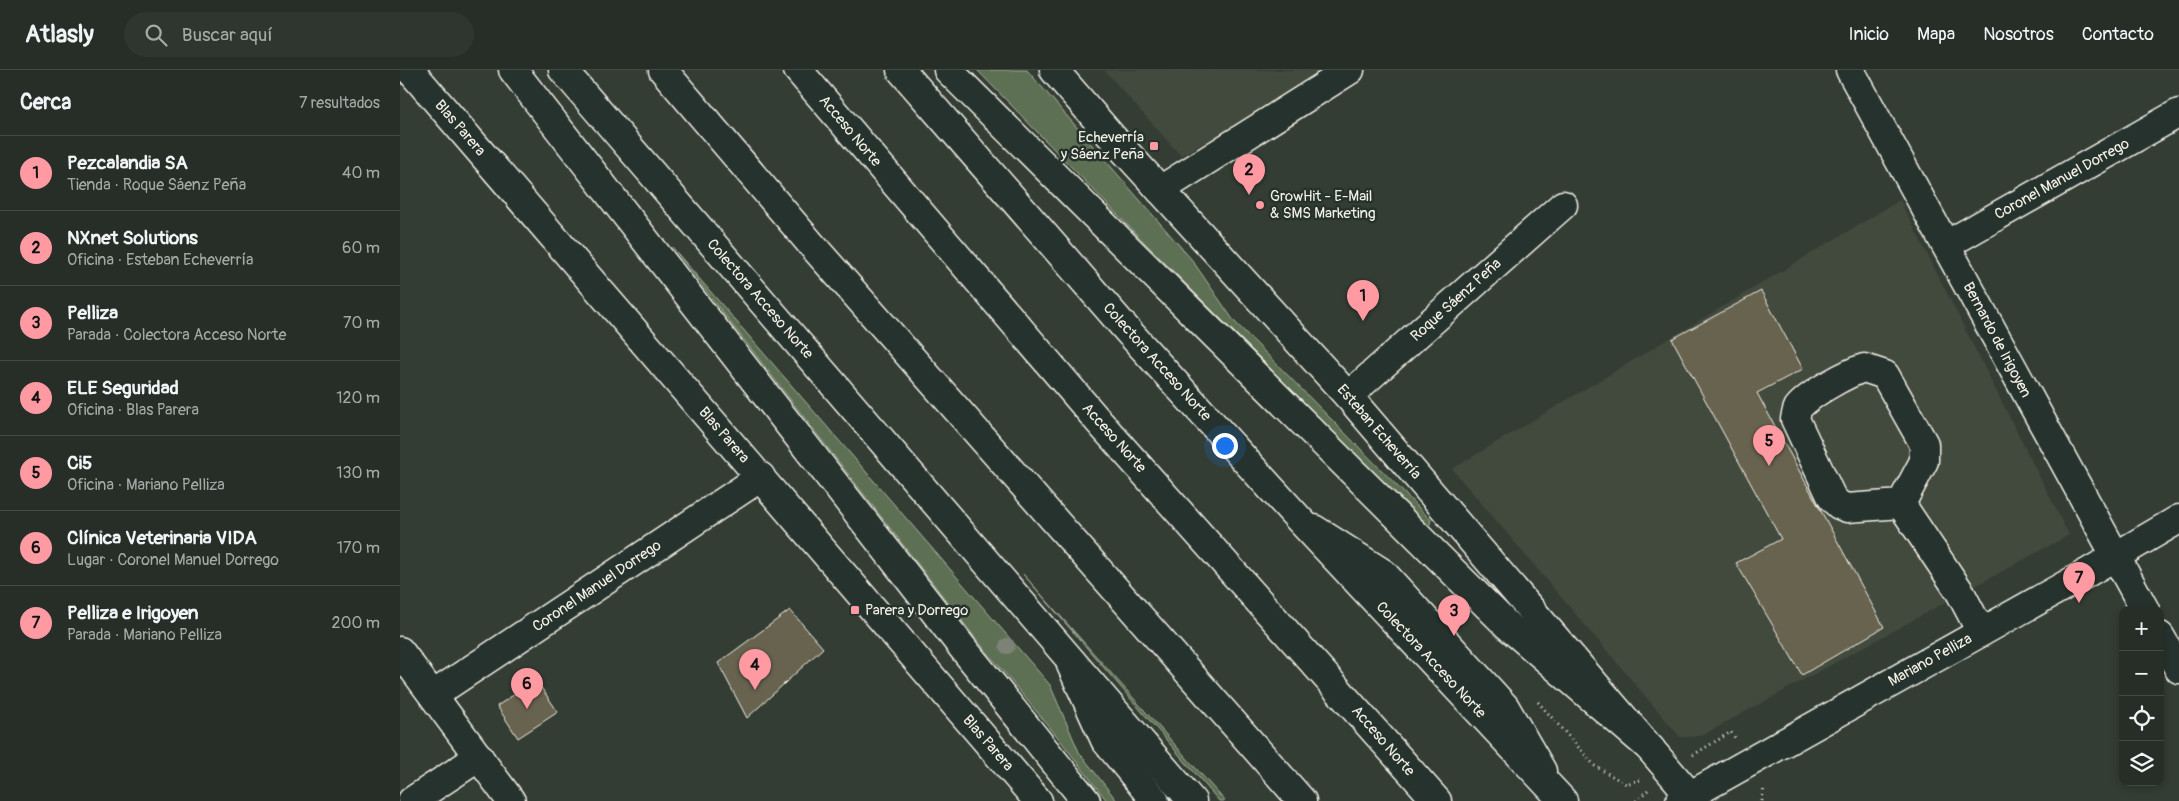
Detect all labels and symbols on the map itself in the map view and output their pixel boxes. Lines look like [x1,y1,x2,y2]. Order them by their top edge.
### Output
street label: Acceso Norte [815,91,886,171]
street label: Blas Parera [430,96,490,160]
place label: Echeverría y Sáenz Peña [1060,128,1144,164]
street label: Coronel Manuel Dorrego [1991,134,2133,224]
marker: Echeverría y Sáenz Peña [1148,140,1160,152]
pin: 2 [1233,154,1265,195]
place label: GrowHit - E-Mail & SMS Marketing [1270,187,1376,223]
marker: GrowHit - E-Mail & SMS Marketing [1254,199,1266,211]
street label: Colectora Acceso Norte [703,235,818,363]
street label: Roque Sáenz Peña [1407,254,1505,346]
street label: Bernardo de Irigoyen [1959,279,2035,401]
pin: 1 [1347,280,1379,321]
street label: Colectora Acceso Norte [1099,299,1216,426]
street label: Esteban Echeverría [1333,381,1425,483]
street label: Acceso Norte [1078,399,1151,477]
street label: Blas Parera [694,403,754,467]
pin: 5 [1753,425,1785,466]
your location [1212,433,1238,459]
street label: Coronel Manuel Dorrego [529,536,665,636]
pin: 7 [2063,562,2095,603]
pin: 3 [1438,595,1470,636]
street label: Colectora Acceso Norte [1372,598,1491,723]
place label: Parera y Dorrego [865,601,968,620]
marker: Parera y Dorrego [849,604,861,616]
street label: Mariano Pelliza [1885,629,1975,691]
pin: 4 [739,649,771,690]
pin: 6 [511,668,543,709]
street label: Acceso Norte [1347,702,1419,781]
street label: Blas Parera [958,711,1018,775]

